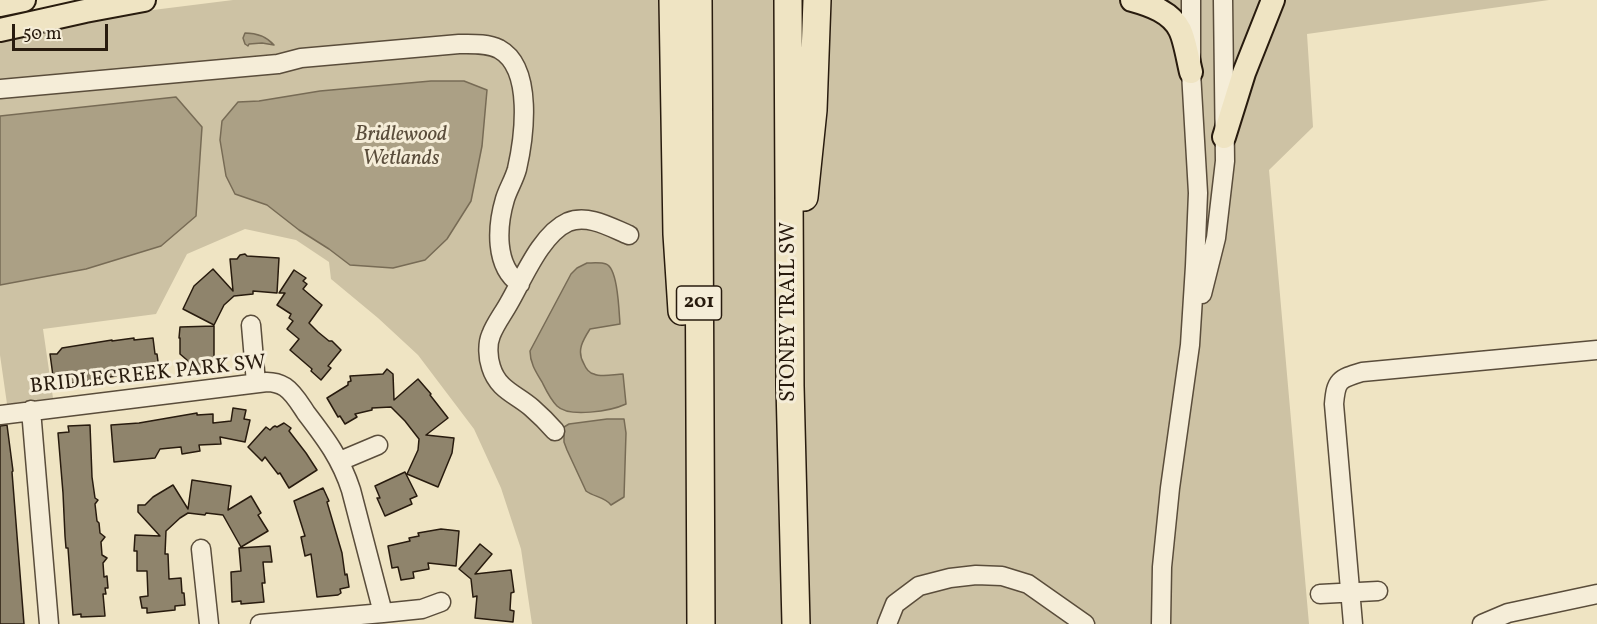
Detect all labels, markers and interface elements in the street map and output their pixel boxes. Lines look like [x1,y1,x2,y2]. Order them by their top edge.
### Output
scale bar [15,12,111,50]
text: 50 m [23,22,62,47]
park label: Bridlewood Wetlands [355,123,447,173]
street label: STONEY TRAIL SW [777,222,803,402]
road number: 201 [676,286,722,320]
street label: BRIDLECREEK PARK SW [29,351,267,401]

